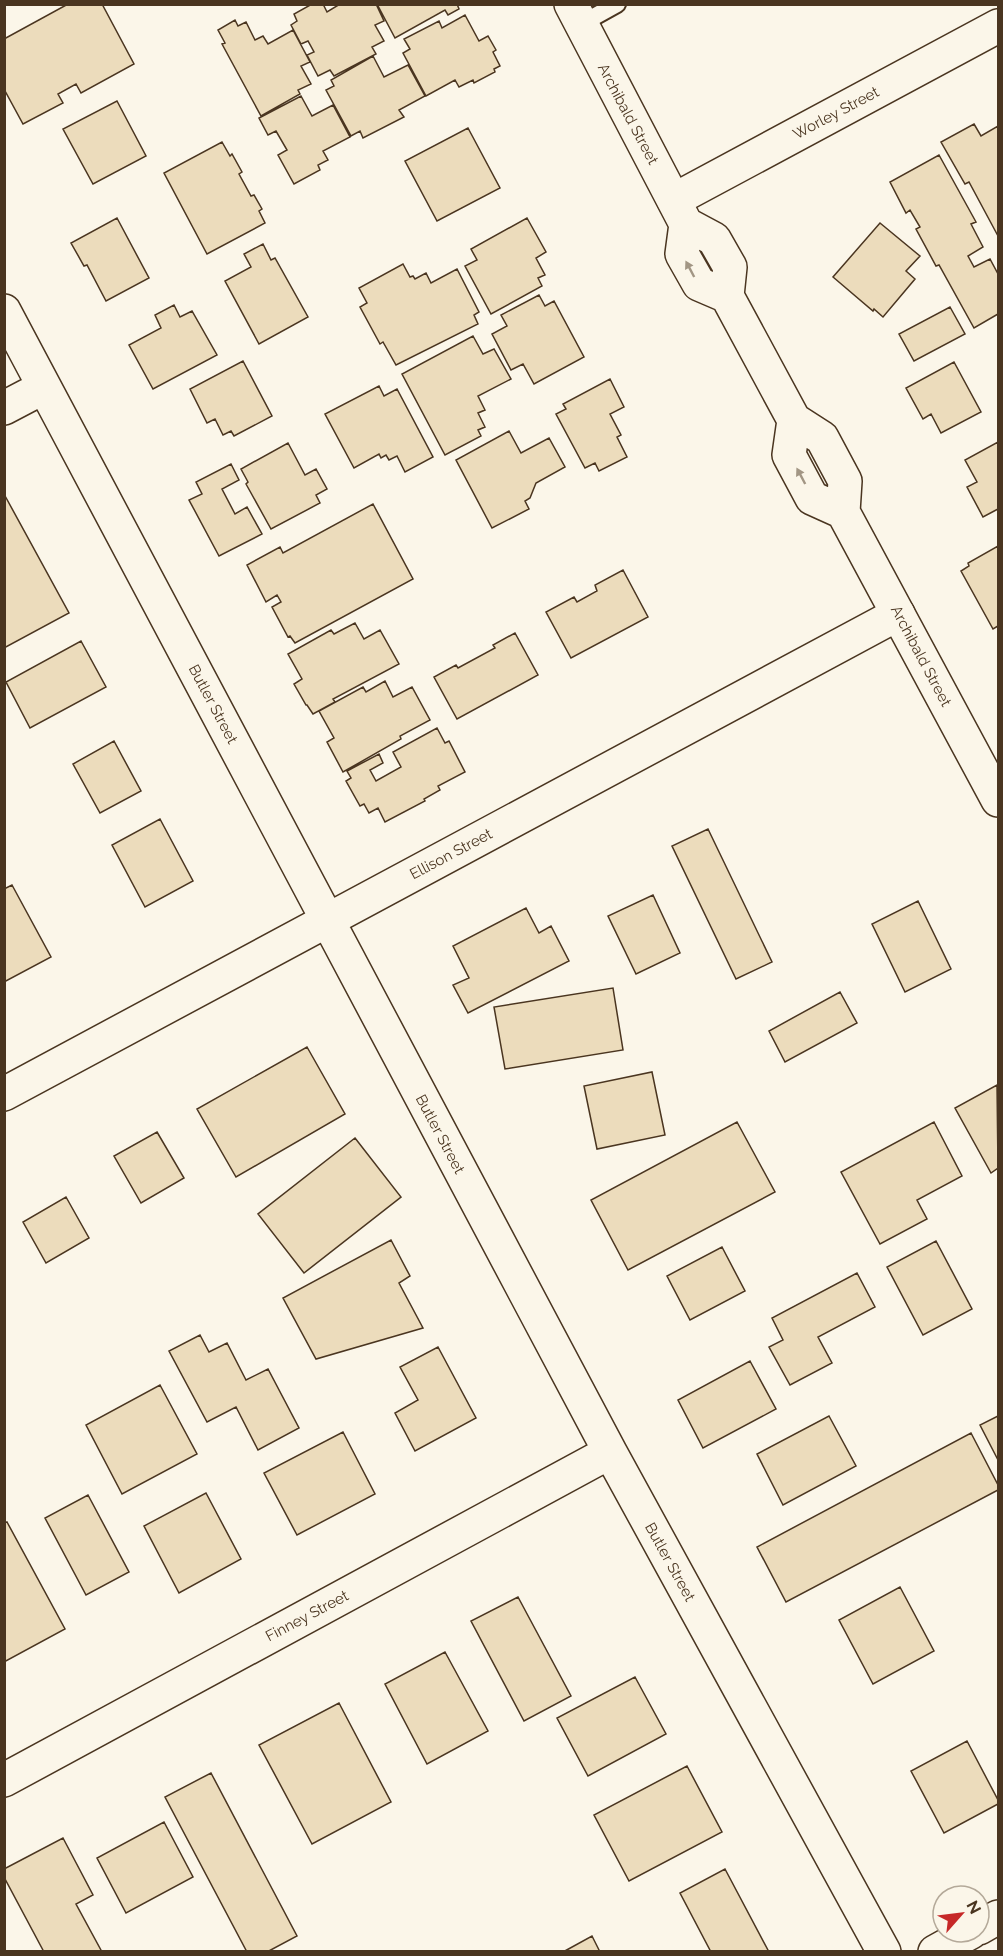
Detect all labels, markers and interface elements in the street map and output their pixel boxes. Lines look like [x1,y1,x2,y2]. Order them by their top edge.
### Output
street label: Archibald Street [594,60,662,168]
street label: Worley Street [790,83,882,143]
one-way arrow [686,260,696,278]
one-way arrow [796,467,806,485]
street label: Archibald Street [887,602,955,710]
street label: Butler Street [185,661,241,747]
street label: Ellison Street [407,825,495,883]
street label: Butler Street [412,1091,468,1177]
street label: Butler Street [641,1520,699,1604]
street label: Finney Street [262,1587,352,1645]
north arrow [931,1884,991,1944]
text: N [963,1897,985,1917]

